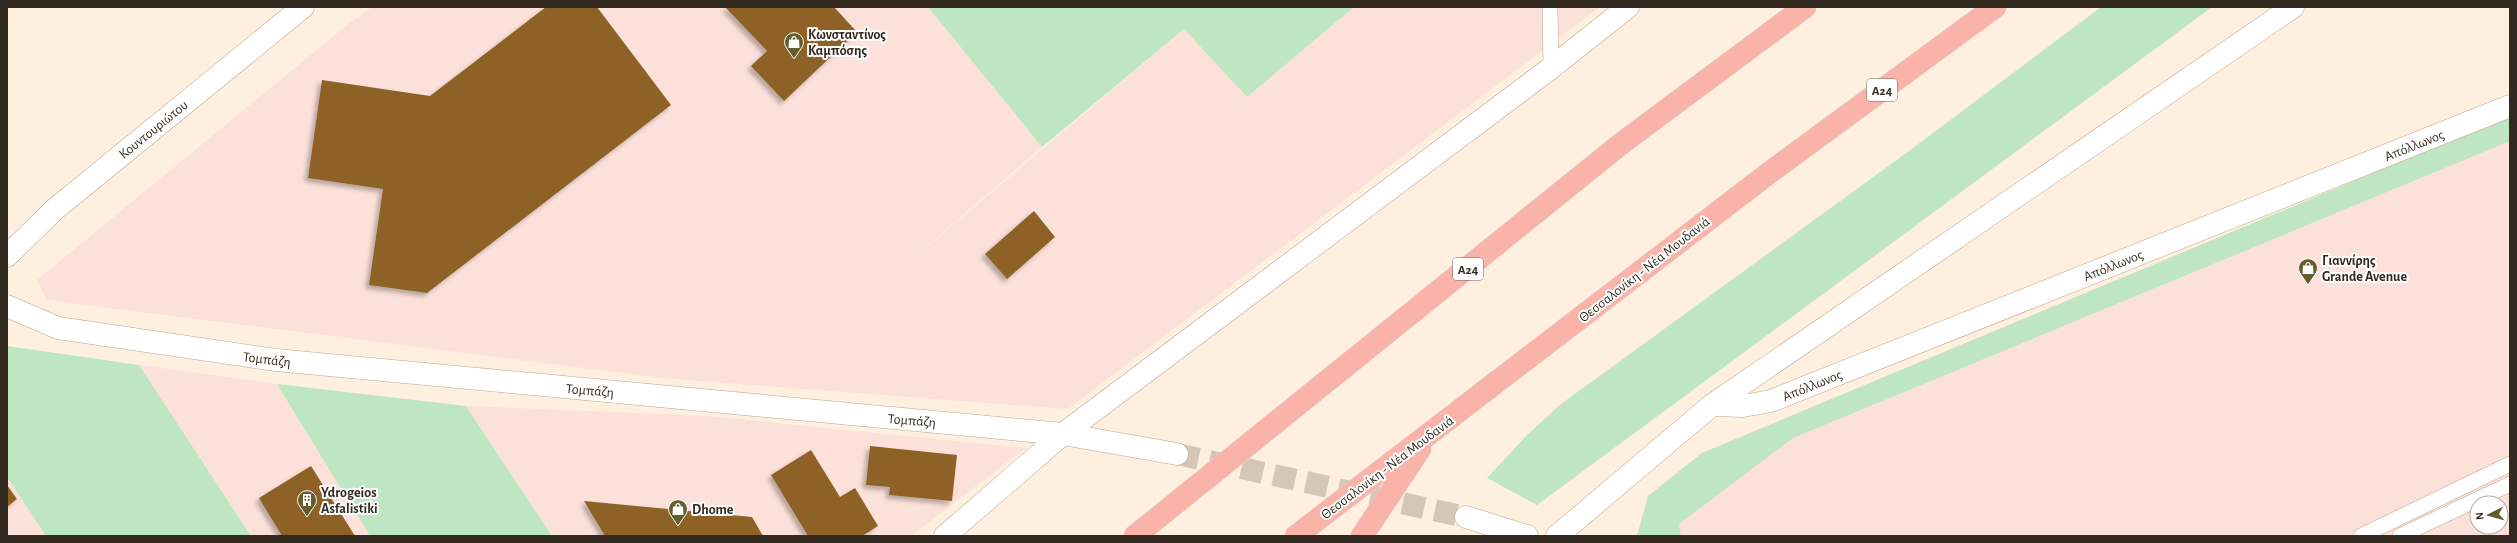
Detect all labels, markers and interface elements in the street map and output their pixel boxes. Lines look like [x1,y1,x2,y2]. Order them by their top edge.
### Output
place label: Κωνσταντίνος Καμπόσης [808,27,886,58]
shop icon: Κωνσταντίνος Καμπόσης [783,31,805,59]
road number: Α24 [1867,79,1897,101]
street label: Κουντουριώτου [117,98,191,162]
street label: Απόλλωνος [2383,127,2447,164]
street label: Θεσσαλονίκη - Νέα Μουδανιά [1577,215,1713,325]
street label: Απόλλωνος [2082,247,2146,284]
place label: Γιαννίρης Grande Avenue [2322,253,2407,284]
shop icon: Γιαννίρης Grande Avenue [2297,257,2319,285]
road number: Α24 [1453,258,1483,280]
street label: Τομπάζη [242,350,292,370]
street label: Απόλλωνος [1781,367,1845,404]
street label: Τομπάζη [565,382,615,400]
street label: Τομπάζη [887,412,937,430]
street label: Θεσσαλονίκη - Νέα Μουδανιά [1319,414,1456,522]
place label: Ydrogeios Asfalistiki [321,486,378,516]
building icon: Ydrogeios Asfalistiki [296,489,318,517]
north arrow [2469,495,2509,535]
shop icon: Dhome [667,498,689,526]
place label: Dhome [692,503,734,517]
text: N [2474,512,2485,520]

